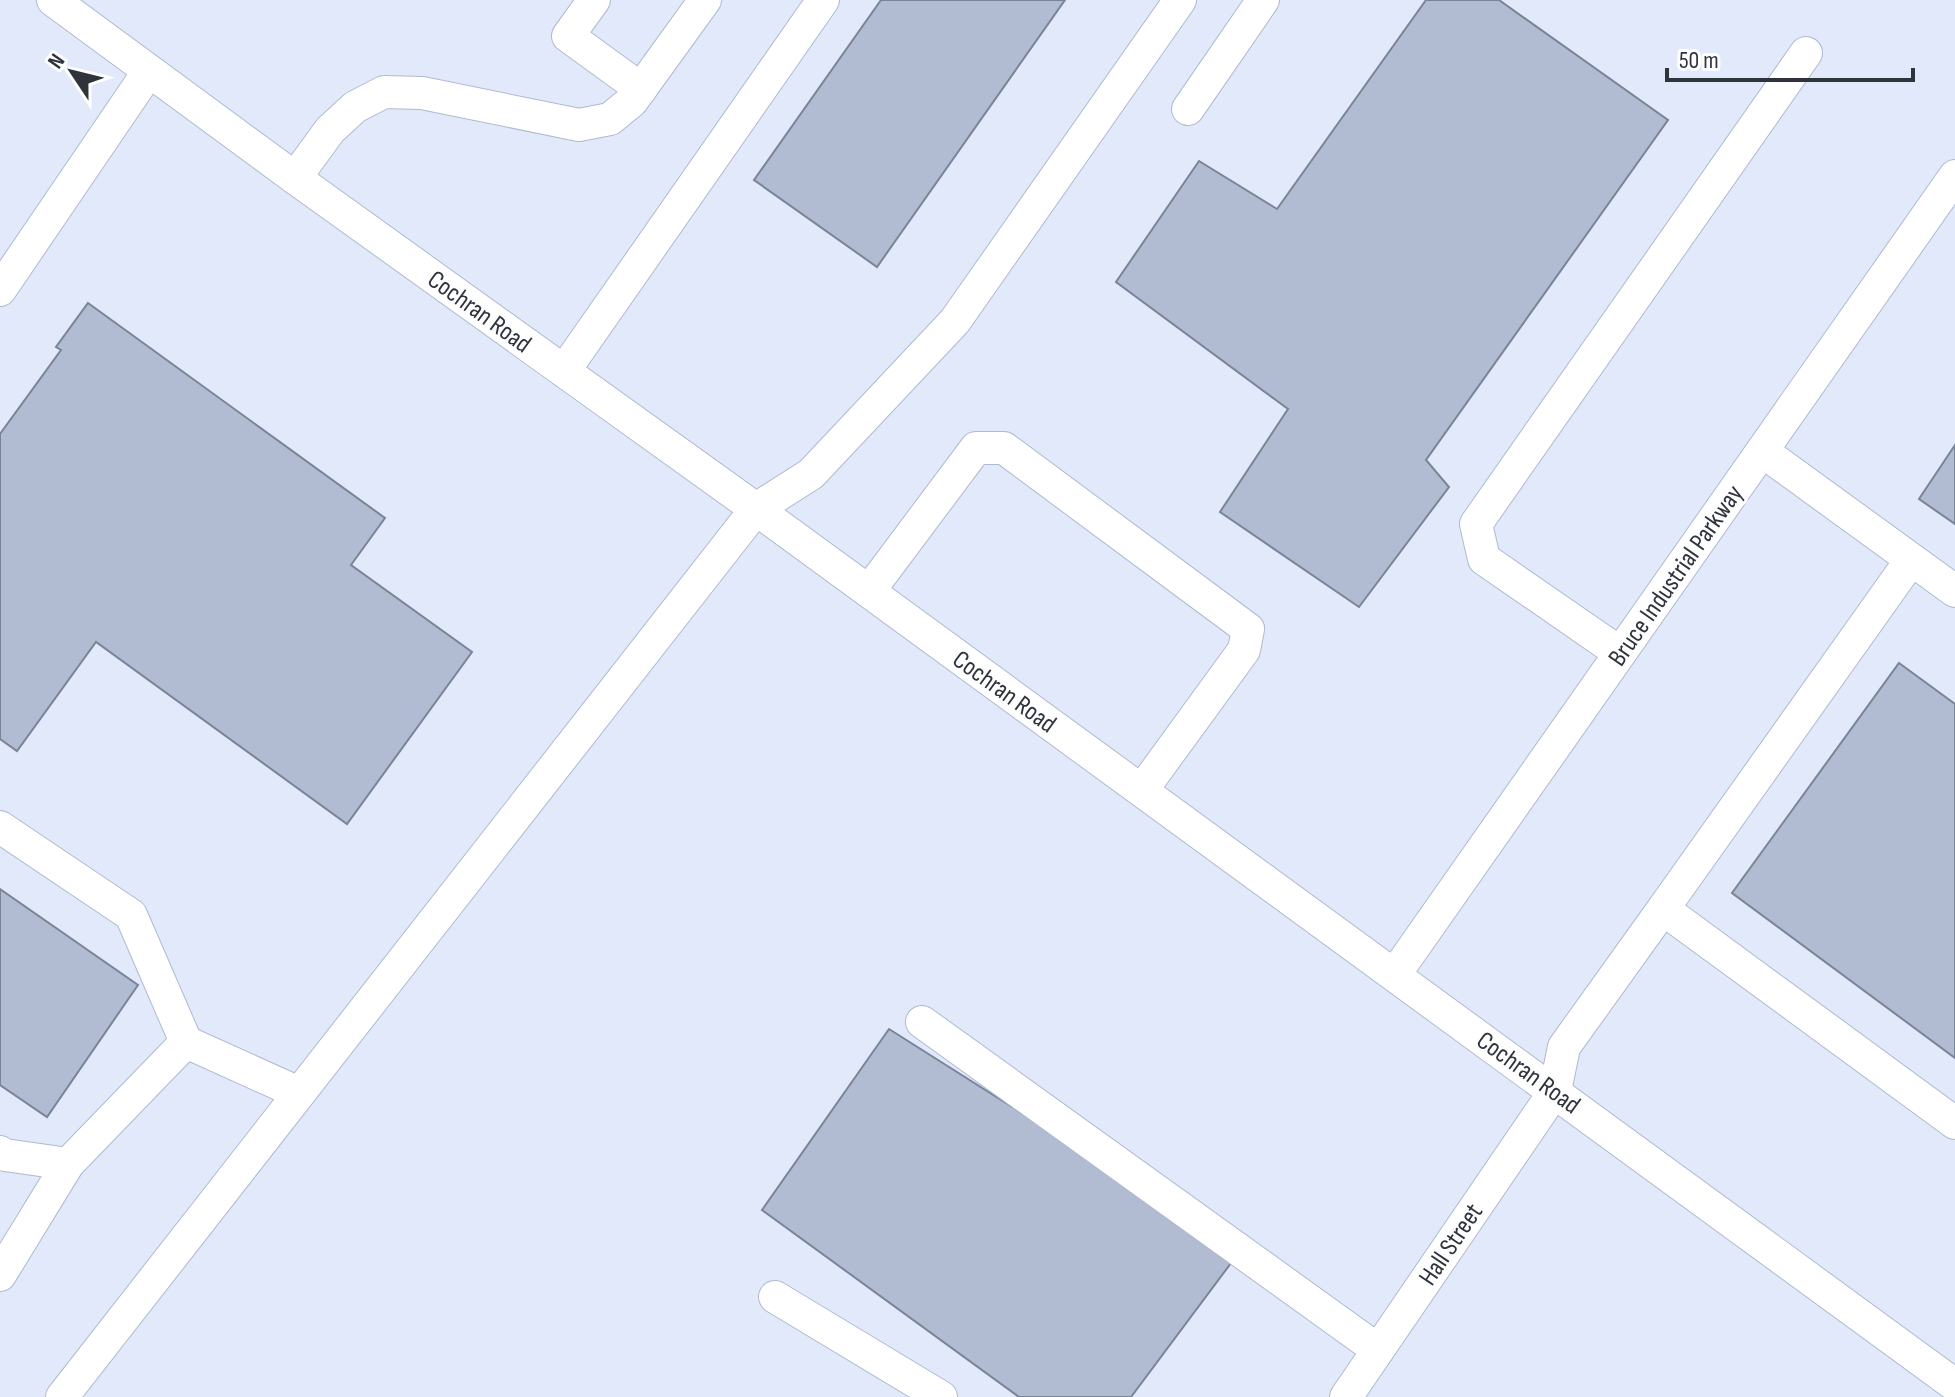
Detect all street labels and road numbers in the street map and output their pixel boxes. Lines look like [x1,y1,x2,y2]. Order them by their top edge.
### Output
street label: Cochran Road [421,264,537,360]
street label: Bruce Industrial Parkway [1602,479,1750,672]
street label: Cochran Road [946,644,1062,740]
street label: Cochran Road [1470,1025,1586,1121]
street label: Hall Street [1413,1198,1490,1292]

